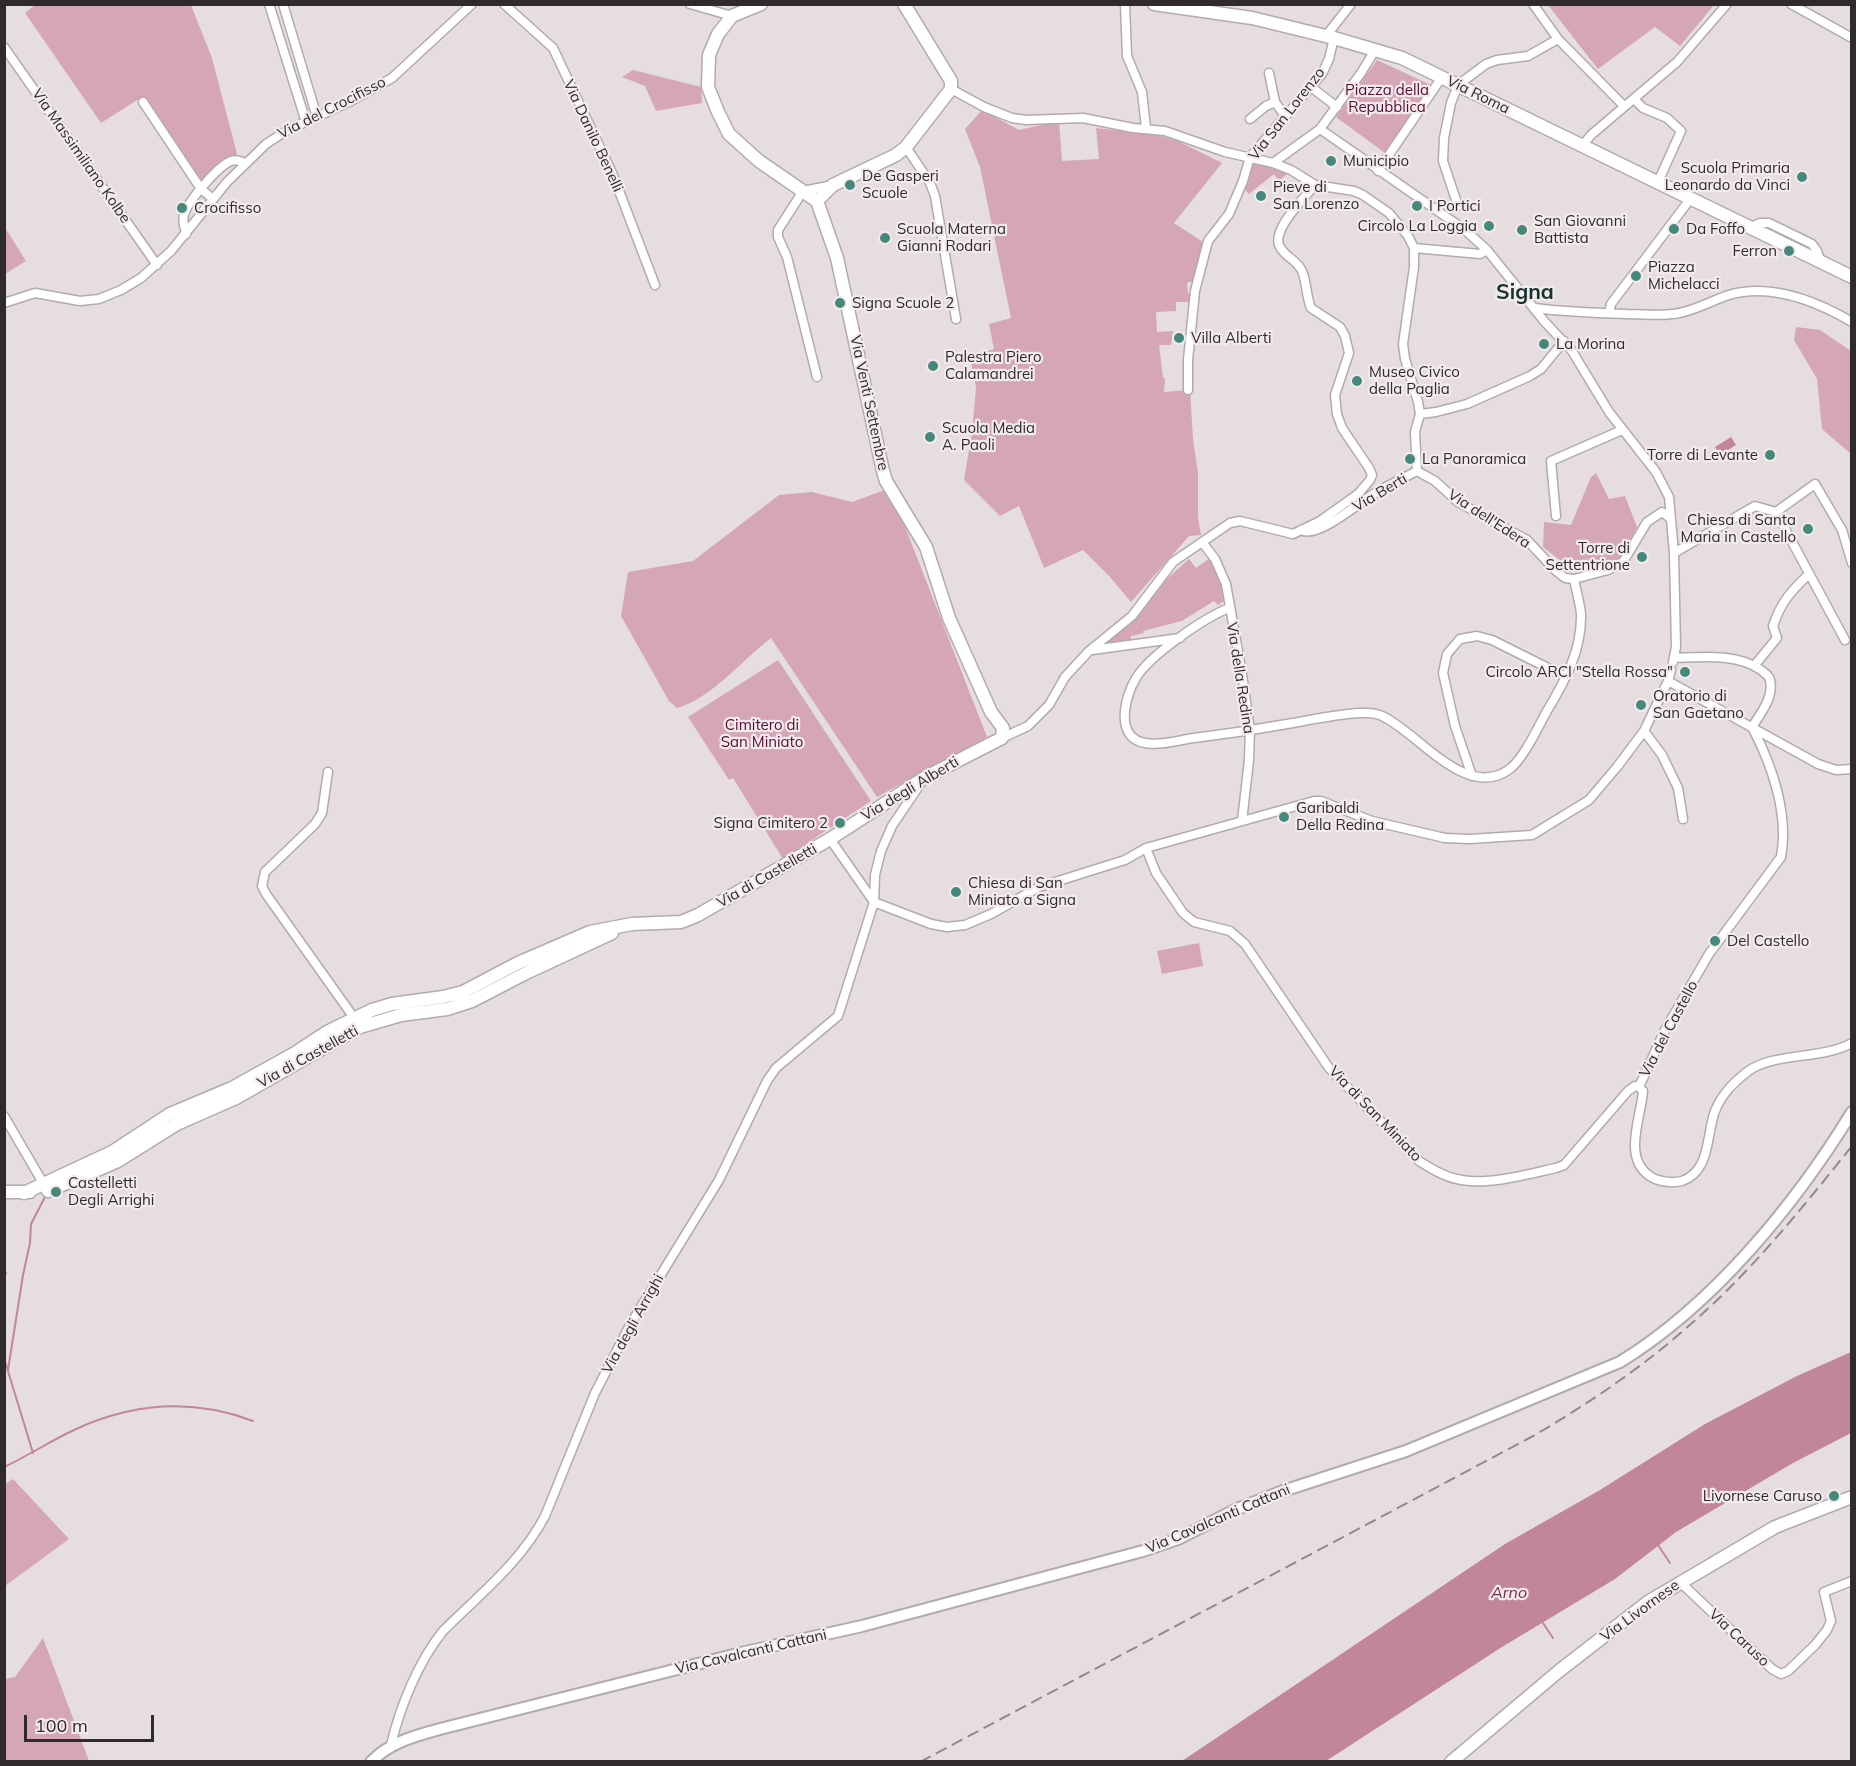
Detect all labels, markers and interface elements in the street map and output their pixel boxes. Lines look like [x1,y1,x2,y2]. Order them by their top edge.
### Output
street label: Via San Lorenzo [1245,64,1329,164]
street label: Via Roma [1444,72,1512,118]
street label: Via del Crocifisso [275,73,389,143]
street label: Via Danilo Benelli [559,77,627,195]
park label: Piazza della Repubblica [1345,81,1429,116]
street label: Via Massimiliano Kolbe [28,85,134,227]
place label: Municipio [1343,152,1409,170]
marker: Municipio [1324,154,1338,168]
place label: Scuola Primaria Leonardo da Vinci [1665,159,1790,194]
place label: De Gasperi Scuole [862,167,939,202]
marker: Scuola Primaria Leonardo da Vinci [1795,170,1809,184]
marker: De Gasperi Scuole [843,178,857,192]
place label: Pieve di San Lorenzo [1273,178,1359,213]
marker: Pieve di San Lorenzo [1254,189,1268,203]
place label: I Portici [1429,197,1480,215]
place label: Crocifisso [194,199,261,217]
marker: I Portici [1410,199,1424,213]
marker: Crocifisso [175,201,189,215]
place label: San Giovanni Battista [1534,212,1626,247]
place label: Circolo La Loggia [1358,217,1477,235]
marker: Circolo La Loggia [1482,219,1496,233]
place label: Scuola Materna Gianni Rodari [897,220,1006,255]
place label: Da Foffo [1686,220,1745,238]
marker: Da Foffo [1667,222,1681,236]
marker: San Giovanni Battista [1515,223,1529,237]
marker: Scuola Materna Gianni Rodari [878,231,892,245]
place label: Ferron [1733,242,1777,260]
marker: Ferron [1782,244,1796,258]
place label: Piazza Michelacci [1648,258,1720,293]
marker: Piazza Michelacci [1629,269,1643,283]
district label: Signa [1496,280,1554,306]
place label: Signa Scuole 2 [852,294,954,312]
marker: Signa Scuole 2 [833,296,847,310]
place label: Villa Alberti [1191,329,1272,347]
marker: Villa Alberti [1172,331,1186,345]
street label: Via Venti Settembre [846,334,892,472]
place label: La Morina [1556,335,1625,353]
marker: La Morina [1537,337,1551,351]
place label: Palestra Piero Calamandrei [945,348,1041,383]
marker: Palestra Piero Calamandrei [926,359,940,373]
place label: Museo Civico della Paglia [1369,363,1460,398]
marker: Museo Civico della Paglia [1350,374,1364,388]
place label: Scuola Media A. Paoli [942,419,1035,454]
marker: Scuola Media A. Paoli [923,430,937,444]
place label: Torre di Levante [1647,446,1758,464]
marker: Torre di Levante [1763,448,1777,462]
place label: La Panoramica [1422,450,1526,468]
marker: La Panoramica [1403,452,1417,466]
street label: Via Berti [1350,470,1410,516]
street label: Via dell'Edera [1444,486,1534,552]
place label: Chiesa di Santa Maria in Castello [1681,511,1796,546]
marker: Chiesa di Santa Maria in Castello [1801,522,1815,536]
place label: Torre di Settentrione [1546,539,1630,574]
marker: Torre di Settentrione [1635,550,1649,564]
street label: Via della Redina [1222,621,1258,735]
place label: Circolo ARCI "Stella Rossa" [1485,663,1673,681]
marker: Circolo ARCI "Stella Rossa" [1678,665,1692,679]
place label: Oratorio di San Gaetano [1653,687,1744,722]
marker: Oratorio di San Gaetano [1634,698,1648,712]
park label: Cimitero di San Miniato [721,716,803,751]
street label: Via degli Alberti [858,753,962,825]
place label: Garibaldi Della Redina [1296,799,1384,834]
marker: Garibaldi Della Redina [1277,810,1291,824]
place label: Signa Cimitero 2 [714,814,828,832]
marker: Signa Cimitero 2 [833,816,847,830]
street label: Via di Castelletti [714,840,820,912]
place label: Chiesa di San Miniato a Signa [968,874,1076,909]
marker: Chiesa di San Miniato a Signa [949,885,963,899]
place label: Del Castello [1727,932,1809,950]
marker: Del Castello [1708,934,1722,948]
street label: Via del Castello [1636,978,1702,1080]
street label: Via di Castelletti [255,1022,361,1092]
street label: Via di San Miniato [1325,1062,1425,1166]
place label: Castelletti Degli Arrighi [68,1174,154,1209]
marker: Castelletti Degli Arrighi [49,1185,63,1199]
street label: Via degli Arrighi [598,1271,668,1377]
street label: Via Cavalcanti Cattani [1143,1480,1293,1558]
place label: Livornese Caruso [1703,1487,1822,1505]
marker: Livornese Caruso [1827,1489,1841,1503]
street label: Via Livornese [1597,1576,1683,1646]
water label: Arno [1491,1583,1527,1603]
street label: Via Caruso [1705,1605,1773,1671]
street label: Via Cavalcanti Cattani [674,1626,828,1678]
scale bar [27,1703,158,1741]
text: 100 m [35,1714,88,1737]

